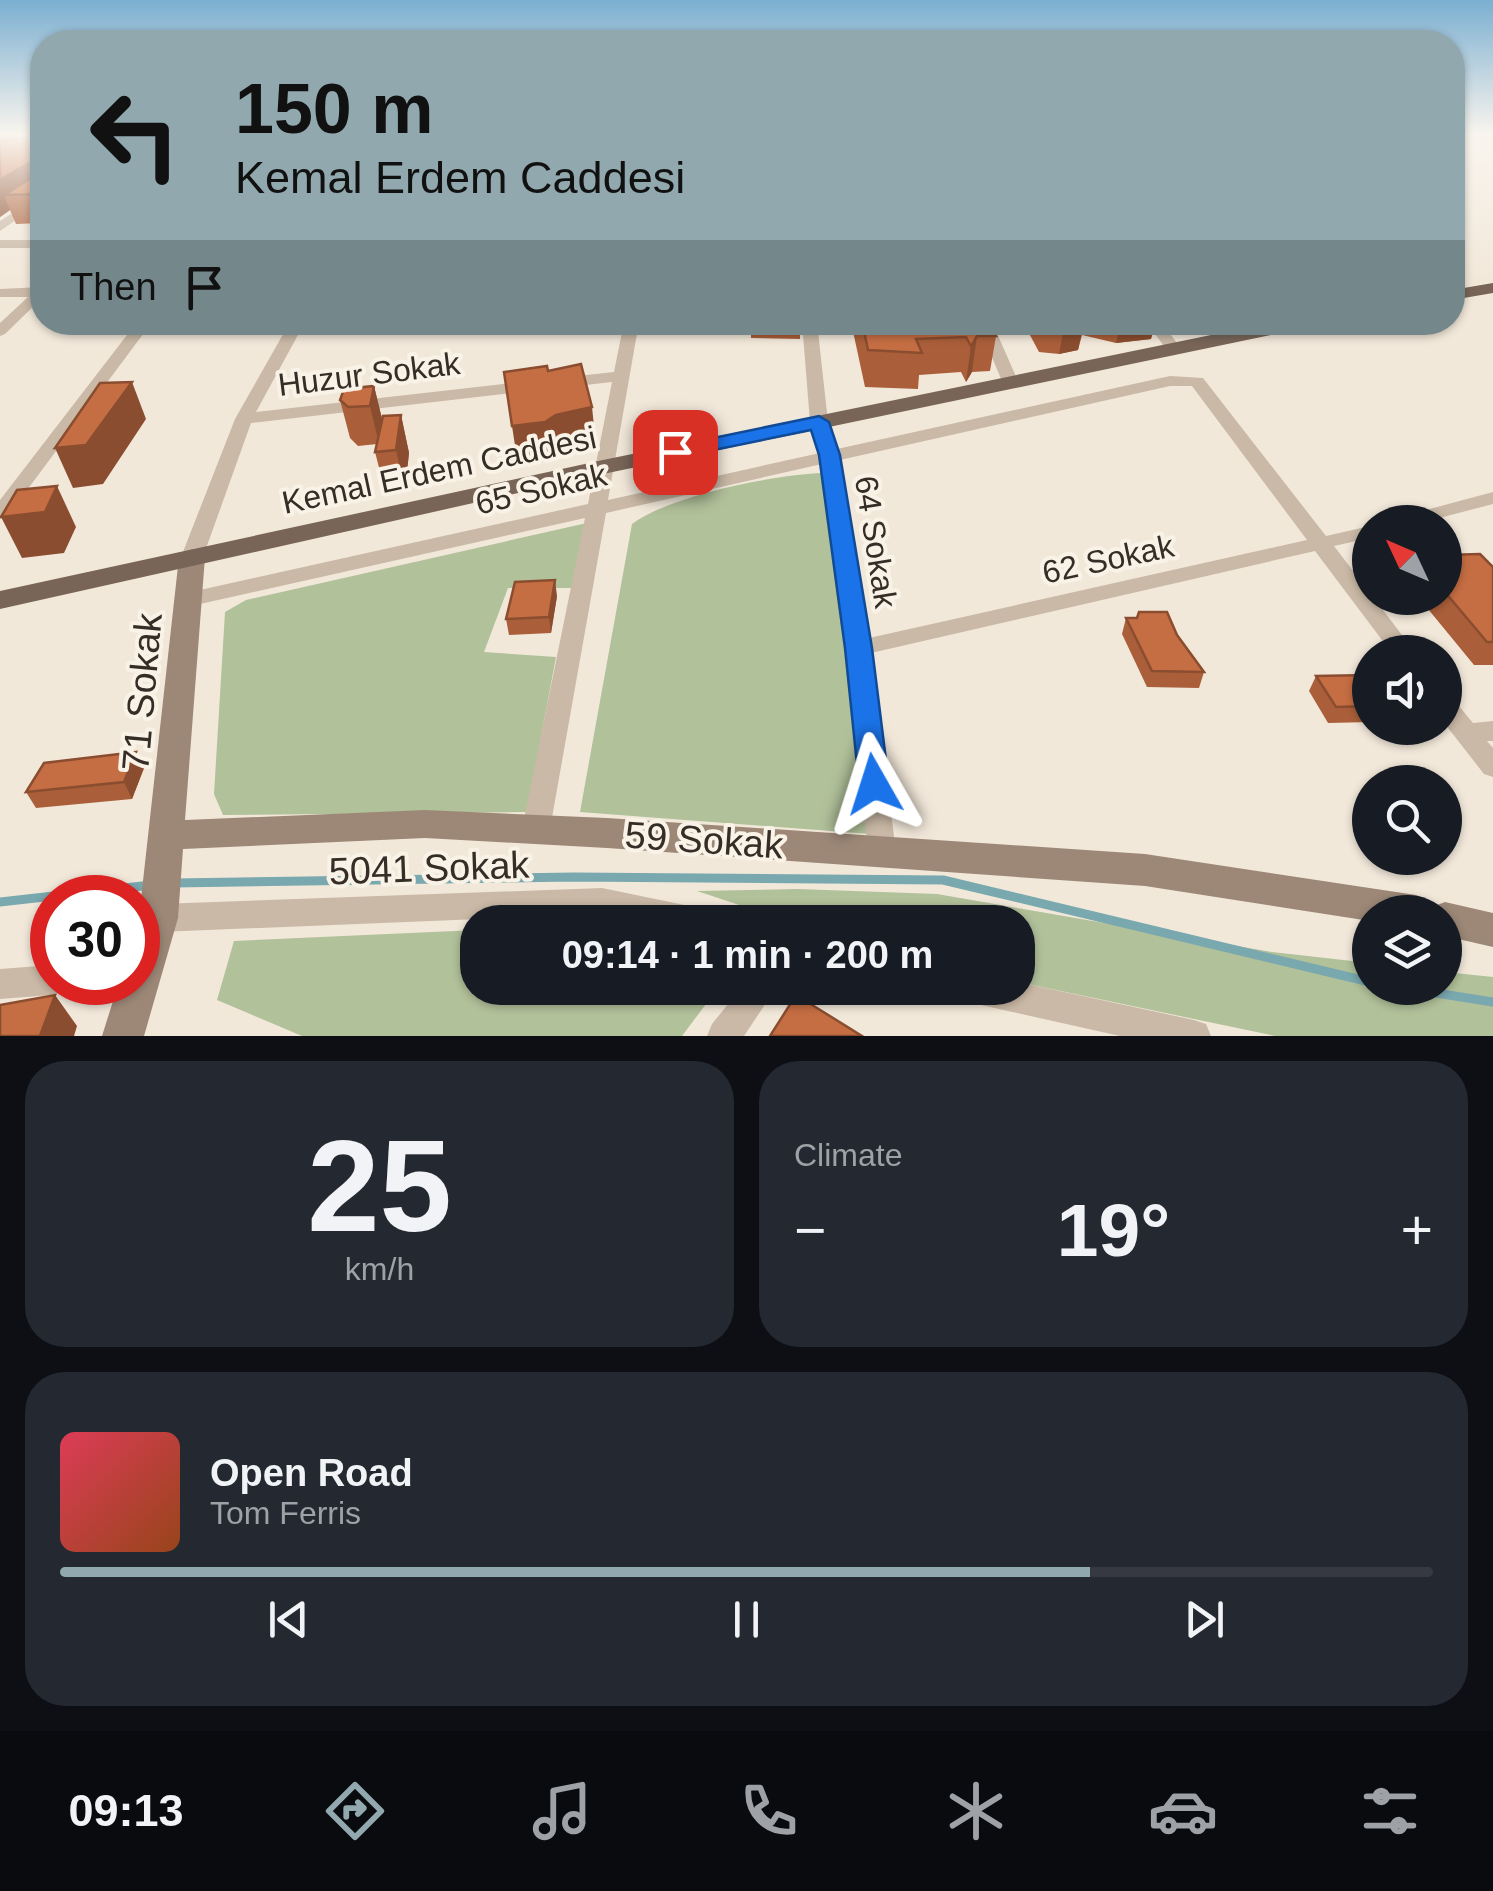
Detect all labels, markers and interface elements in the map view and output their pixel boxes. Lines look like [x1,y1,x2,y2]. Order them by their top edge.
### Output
icon: left [70,70,200,200]
text: 150 m [235,70,433,148]
text: Kemal Erdem Caddesi [235,152,685,203]
icon: arrive [177,260,232,315]
text: Then [70,266,157,308]
street label: Huzur Sokak [276,345,463,403]
pin [633,410,718,495]
street label: Kemal Erdem Caddesi [279,419,599,521]
icon: arrive [648,425,703,480]
street label: 65 Sokak [472,456,611,522]
street label: 64 Sokak [848,473,904,612]
north arrow [1352,505,1462,615]
map controls [1352,505,1462,1005]
street label: 62 Sokak [1039,527,1178,590]
street label: 71 Sokak [114,610,170,773]
button: sound [1352,635,1462,745]
position arrow [822,732,926,836]
button: search [1352,765,1462,875]
street label: 59 Sokak [624,814,785,867]
street label: 5041 Sokak [328,843,531,892]
speed limit sign: 30 [30,875,160,1005]
button: layers [1352,895,1462,1005]
text: 09:14 · 1 min · 200 m [562,934,933,976]
text: 25 [307,1113,452,1259]
text: Climate [794,1137,902,1173]
text: 19° [1057,1188,1170,1272]
text: − [794,1199,826,1261]
text: + [1401,1199,1433,1261]
text: km/h [345,1251,414,1287]
text: Open Road [210,1452,413,1494]
text: Tom Ferris [210,1495,361,1531]
icon: previous [261,1592,316,1647]
icon: pause [719,1592,774,1647]
icon: next [1177,1592,1232,1647]
icon: directions [320,1776,390,1846]
icon: music [527,1776,597,1846]
icon: phone [734,1776,804,1846]
icon: climate [941,1776,1011,1846]
icon: car [1148,1776,1218,1846]
icon: filters [1355,1776,1425,1846]
text: 09:13 [68,1785,184,1836]

